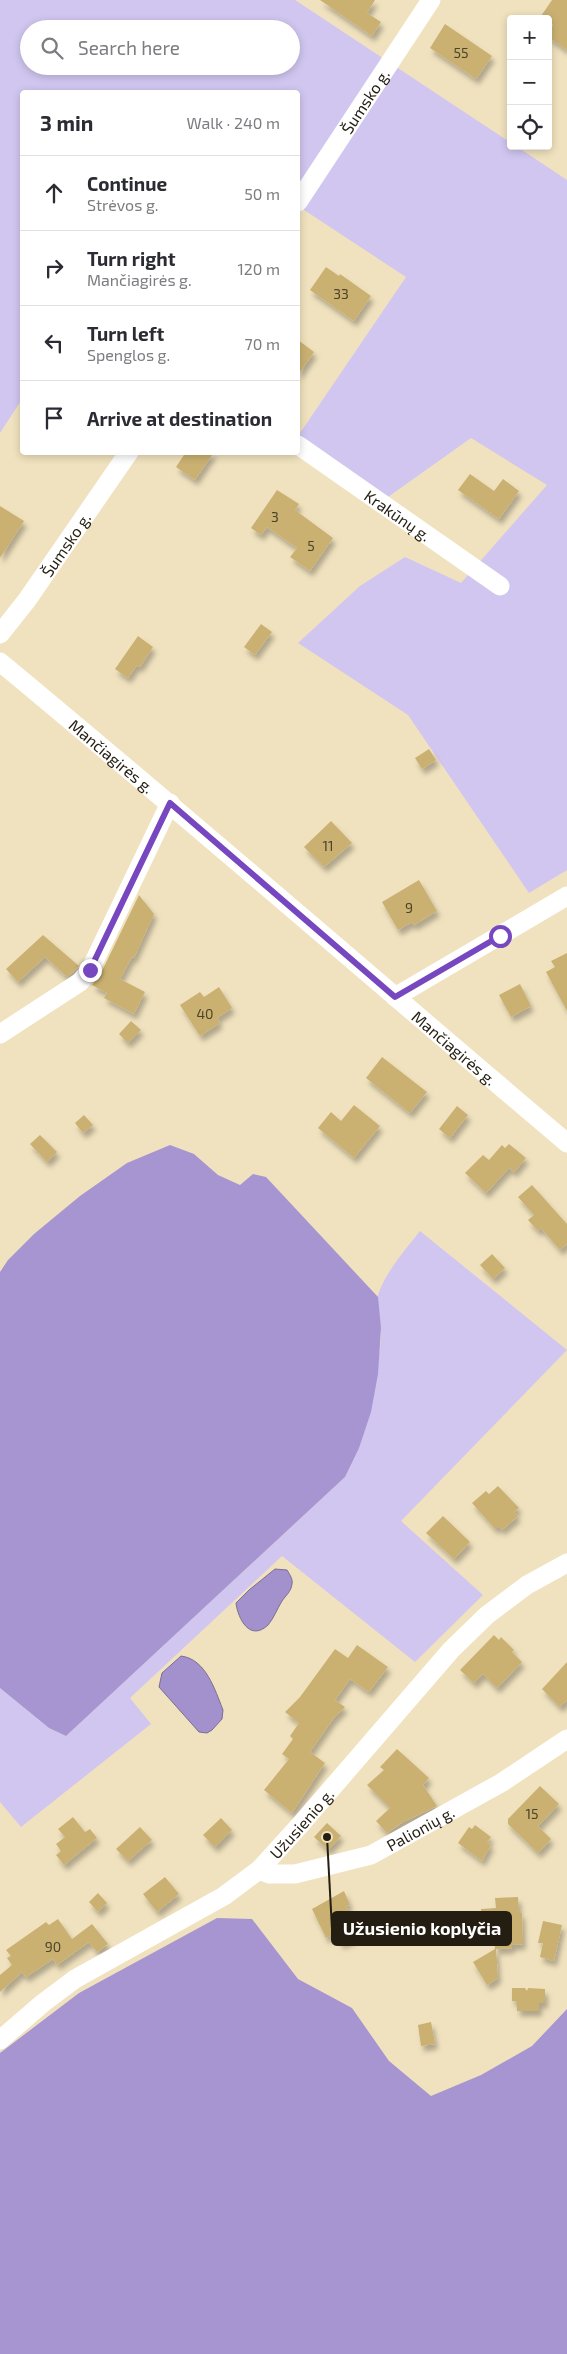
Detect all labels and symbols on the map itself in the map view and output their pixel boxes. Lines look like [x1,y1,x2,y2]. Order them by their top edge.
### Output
house number: 55 [453,44,469,61]
street label: Šumsko g. [336,65,393,137]
house number: 33 [333,285,349,302]
street label: Krakūnų g. [361,485,435,545]
house number: 3 [271,508,279,525]
street label: Šumsko g. [37,509,94,580]
house number: 5 [307,537,315,554]
street label: Mančiagirės g. [66,715,158,797]
house number: 11 [322,837,334,854]
house number: 9 [405,899,413,916]
route start [489,925,512,948]
route end [79,959,102,982]
house number: 40 [196,1005,214,1022]
street label: Mančiagirės g. [409,1006,501,1089]
street label: Užusienio g. [265,1784,337,1862]
street label: Palionių g. [383,1802,457,1854]
house number: 15 [525,1805,539,1822]
callout: Užusienio koplyčia [332,1912,511,1945]
text: Užusienio koplyčia [343,1917,501,1939]
house number: 90 [45,1938,61,1955]

